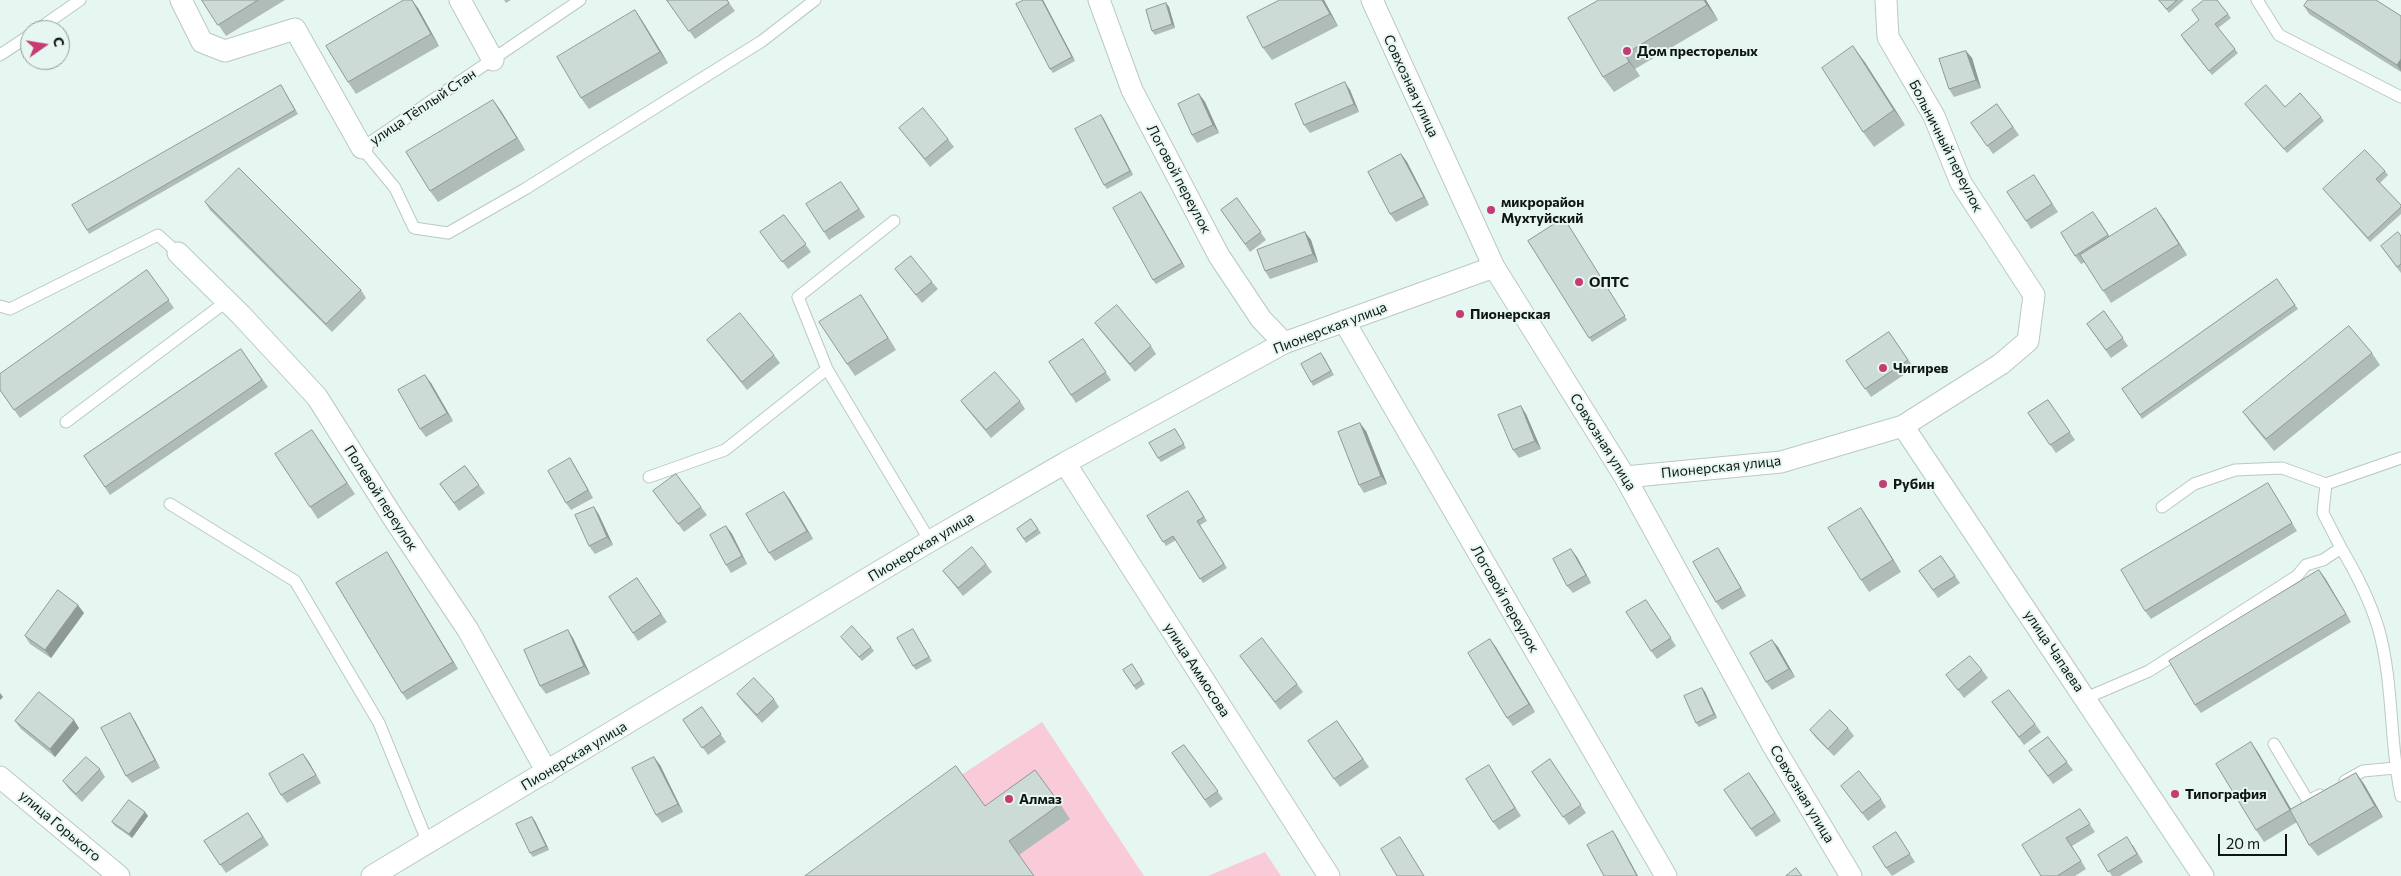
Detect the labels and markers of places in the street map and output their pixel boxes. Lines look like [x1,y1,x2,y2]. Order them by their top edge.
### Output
place label: Дом престорелых [1637,43,1758,59]
marker: Дом престорелых [1621,45,1633,57]
place label: микрорайон Мухтуйский [1501,194,1584,226]
marker: микрорайон Мухтуйский [1485,204,1497,216]
place label: ОПТС [1589,274,1629,290]
marker: ОПТС [1573,276,1585,288]
place label: Пионерская [1470,306,1550,322]
marker: Пионерская [1454,308,1466,320]
place label: Чигирев [1893,360,1949,376]
marker: Чигирев [1877,362,1889,374]
place label: Рубин [1893,476,1934,492]
marker: Рубин [1877,478,1889,490]
place label: Типография [2185,786,2267,802]
marker: Типография [2169,788,2181,800]
place label: Алмаз [1019,791,1062,807]
marker: Алмаз [1003,793,1015,805]

